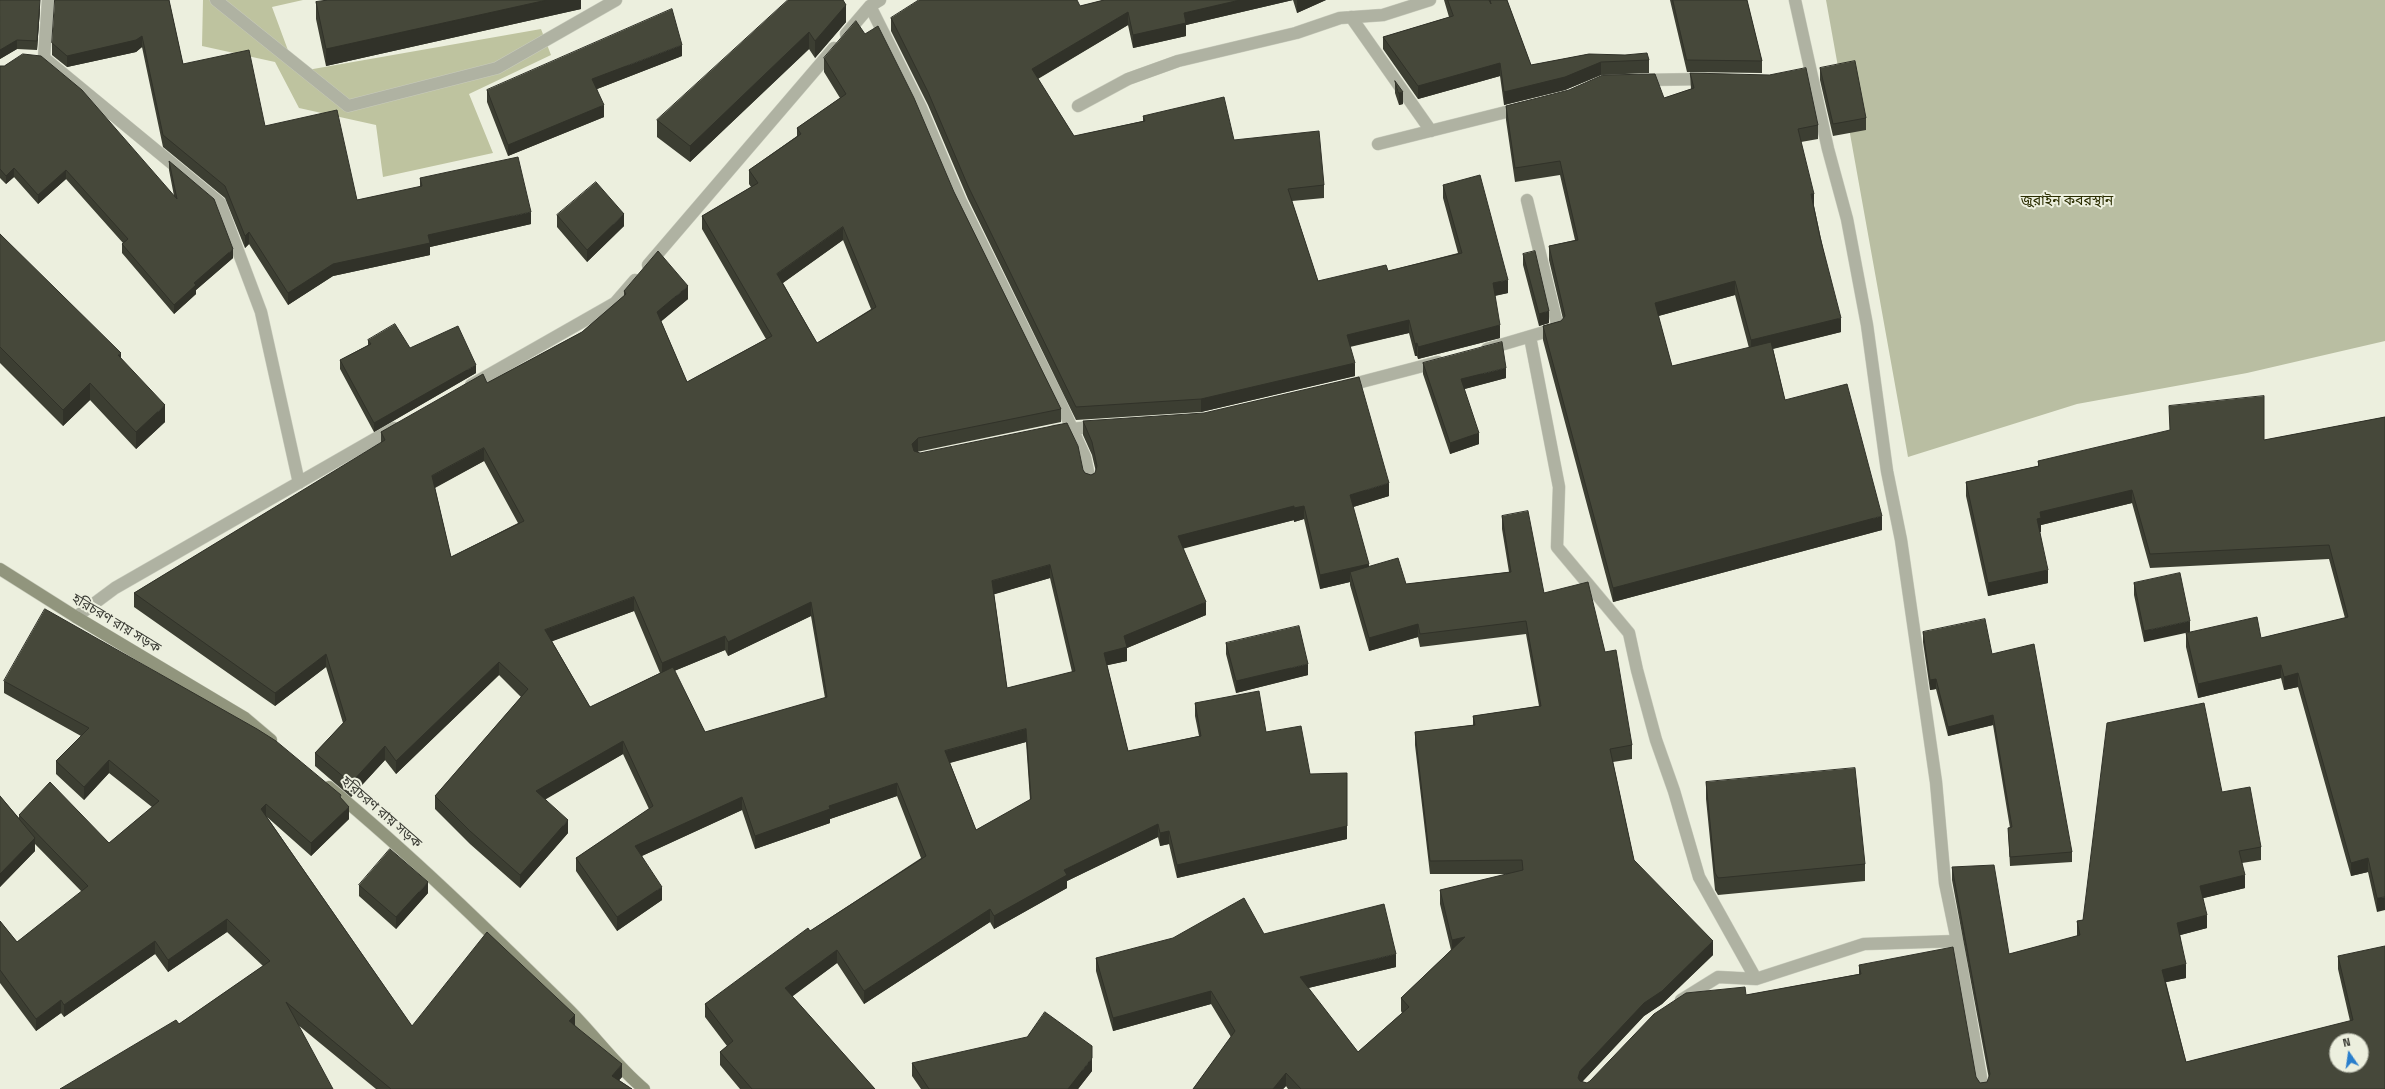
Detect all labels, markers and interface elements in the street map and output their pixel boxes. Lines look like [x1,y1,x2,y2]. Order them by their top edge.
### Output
park label: জুরাইন কবরস্থান [2021,194,2113,210]
street label: হরিচরণ রায় সড়ক [68,591,164,657]
street label: হরিচরণ রায় সড়ক [337,774,425,852]
north arrow [2329,1033,2369,1073]
text: N [2341,1034,2352,1051]

